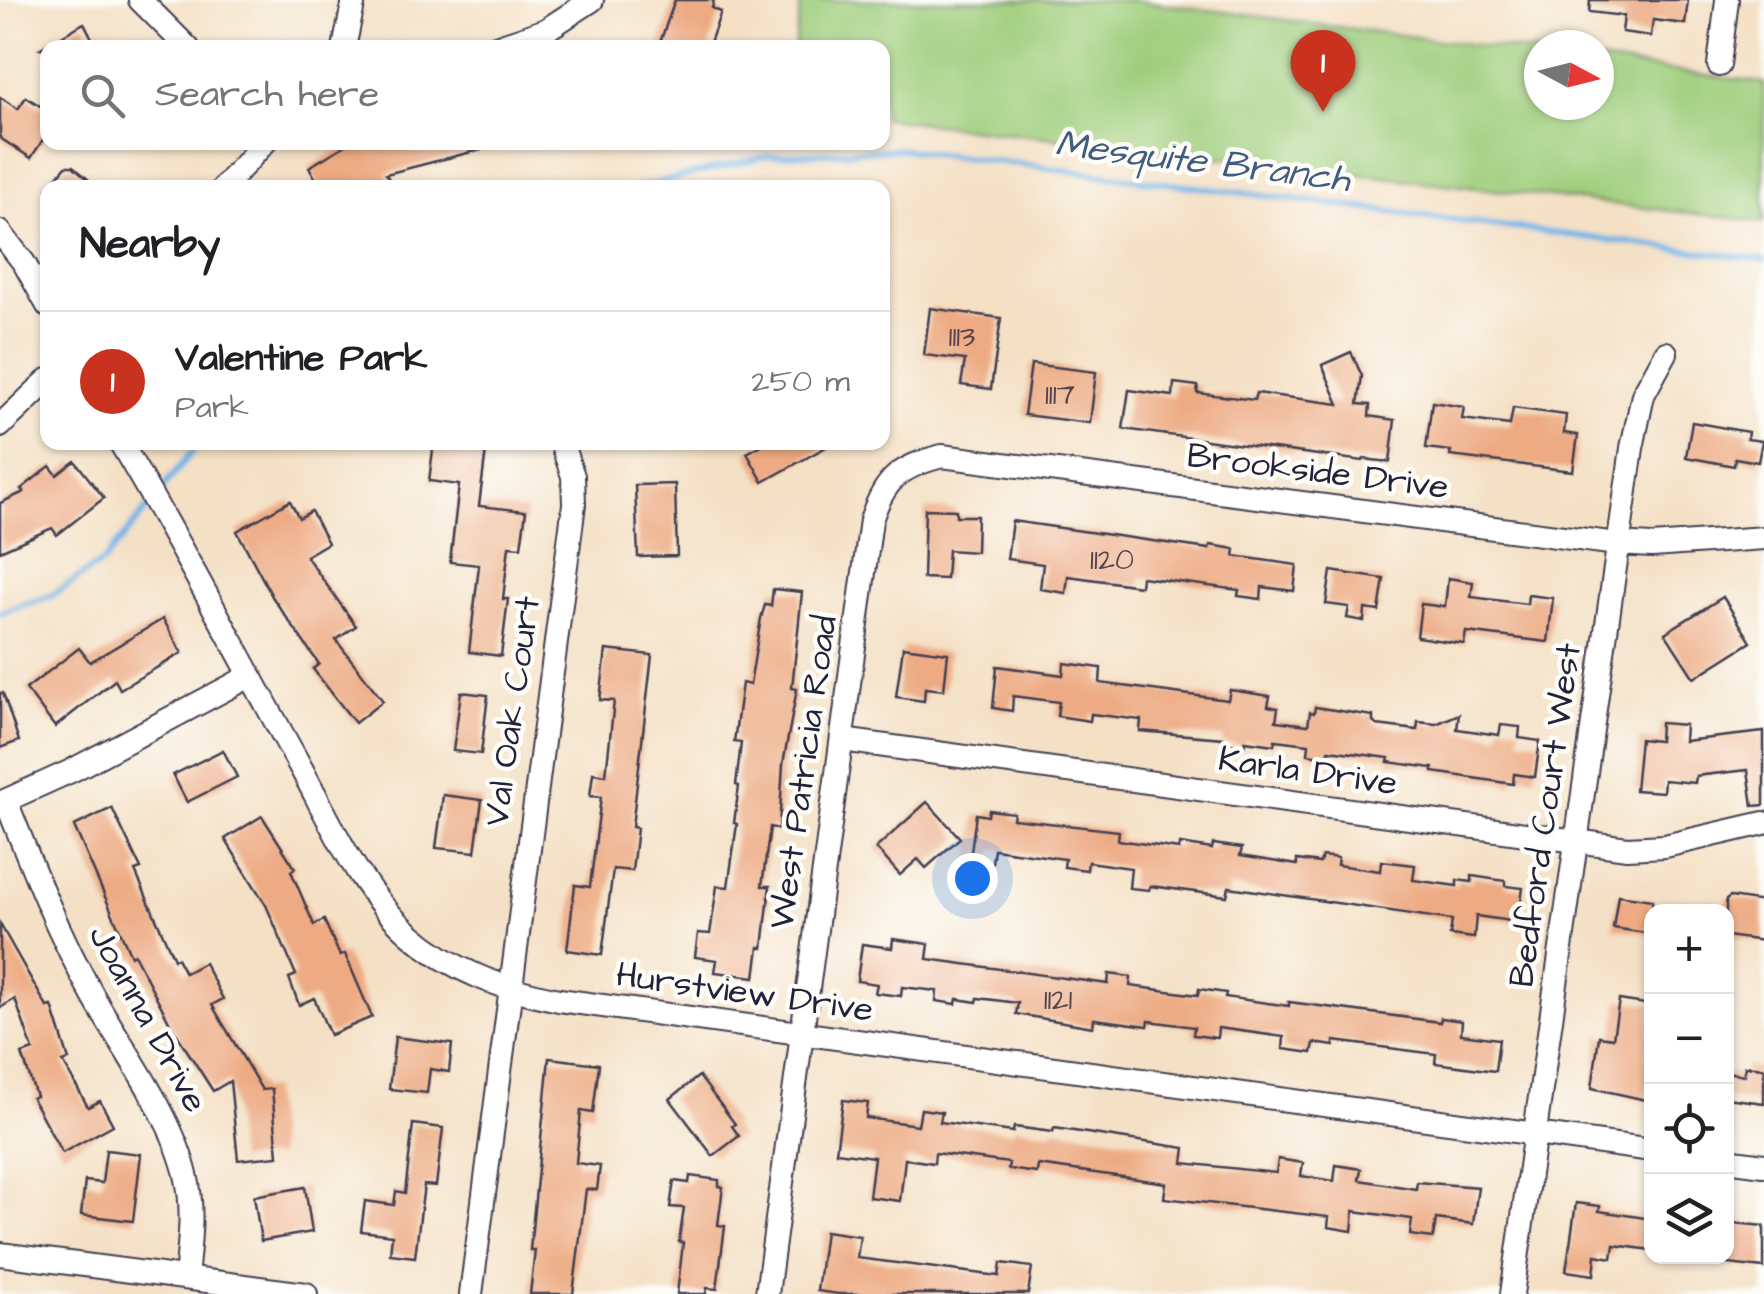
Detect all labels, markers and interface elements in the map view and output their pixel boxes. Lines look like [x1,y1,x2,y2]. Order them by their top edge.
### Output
pin: 1 [1290,29,1356,112]
north arrow [1524,30,1614,120]
search box [40,40,890,150]
icon: search [75,68,130,123]
text: Search here [155,69,379,121]
water label: Mesquite Branch [1053,118,1355,206]
text: Nearby [80,216,220,274]
house number: 1113 [949,316,975,358]
text: Valentine Park [175,333,427,385]
text: 1 [110,359,115,404]
text: 250 m [751,359,850,404]
house number: 1117 [1045,374,1075,416]
text: Park [175,385,249,430]
street label: Brookside Drive [1184,431,1451,512]
house number: 1120 [1090,539,1134,581]
street label: Val Oak Court [472,593,553,829]
street label: West Patricia Road [757,612,850,932]
street label: Bedford Court West [1497,640,1594,990]
street label: Karla Drive [1215,735,1400,808]
your location [947,853,998,904]
map controls [1644,904,1734,1264]
button: + [1644,904,1734,994]
street label: Joanna Drive [76,916,219,1121]
street label: Hurstview Drive [613,950,876,1035]
house number: 1121 [1044,979,1073,1021]
button: − [1644,994,1734,1084]
button: locate [1644,1084,1734,1174]
button: layers [1644,1174,1734,1264]

